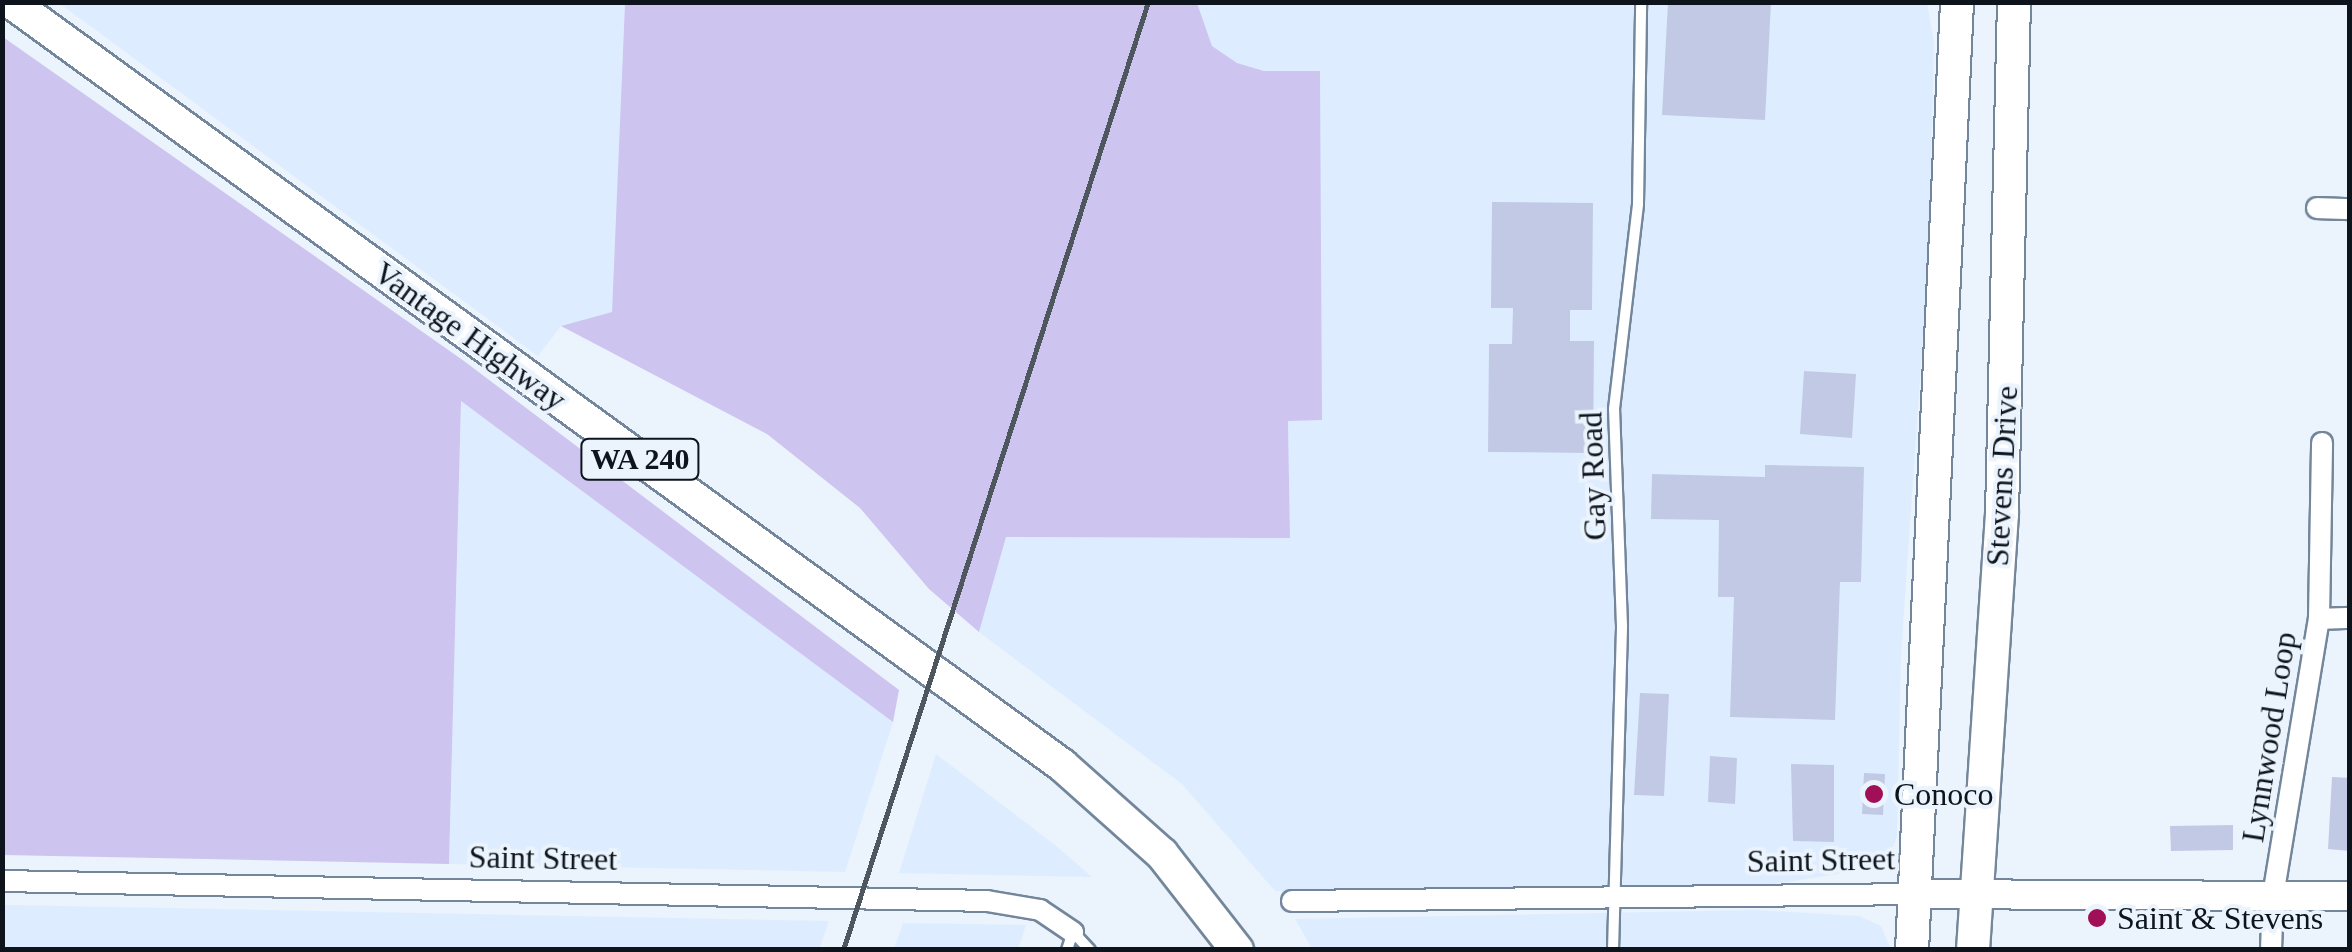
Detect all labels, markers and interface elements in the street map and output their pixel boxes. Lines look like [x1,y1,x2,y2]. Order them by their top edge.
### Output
street label: Vantage Highway [366,253,574,419]
street label: Stevens Drive [1978,385,2026,567]
street label: Gay Road [1572,411,1614,541]
road number: WA 240 [578,434,702,484]
street label: Lynnwood Loop [2233,629,2305,845]
place label: Conoco [1894,775,1994,813]
marker: Conoco [1863,783,1885,805]
street label: Saint Street [468,838,618,878]
street label: Saint Street [1746,840,1896,880]
place label: Saint & Stevens [2117,899,2323,937]
marker: Saint & Stevens [2086,907,2108,929]

